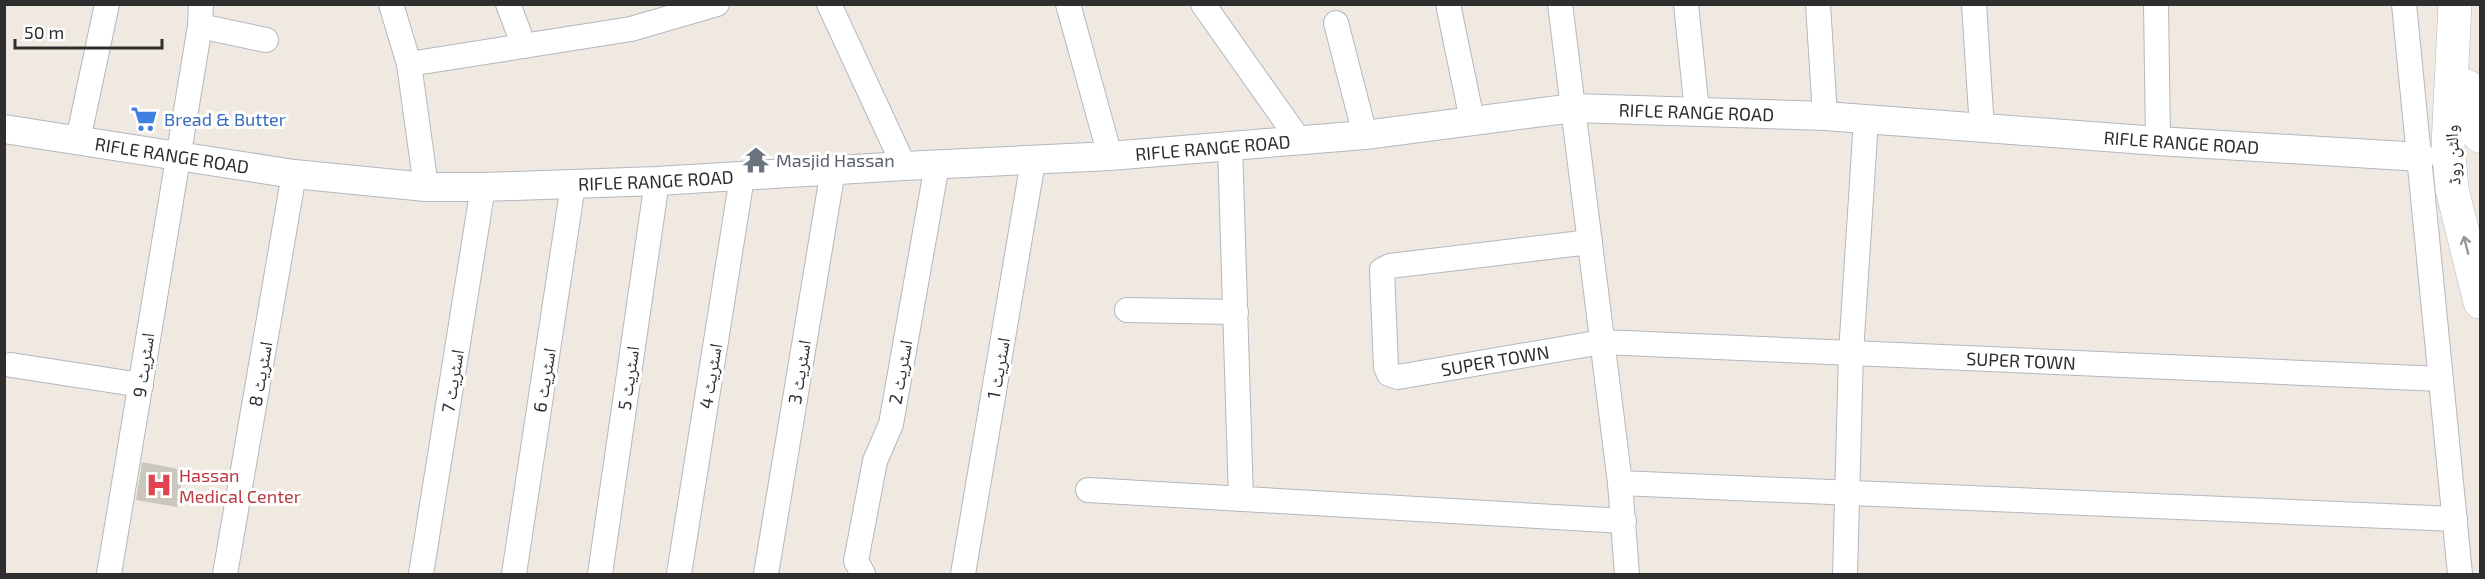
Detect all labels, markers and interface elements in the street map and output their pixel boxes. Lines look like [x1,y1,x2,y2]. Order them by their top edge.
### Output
scale bar [15,12,162,50]
text: 50 m [24,21,64,43]
street label: RIFLE RANGE ROAD [1618,98,1775,125]
supermarket icon: Bread & Butter [129,104,159,134]
place label: Bread & Butter [164,108,286,130]
street label: والٹن روڈ [2439,124,2466,186]
street label: RIFLE RANGE ROAD [2103,126,2260,158]
street label: RIFLE RANGE ROAD [1134,130,1291,165]
street label: RIFLE RANGE ROAD [93,132,251,178]
temple icon: Masjid Hassan [741,145,771,175]
place label: Masjid Hassan [776,149,895,171]
street label: RIFLE RANGE ROAD [578,165,734,195]
one-way arrow [2460,236,2472,255]
street label: اسٹریٹ 9 [128,331,159,399]
street label: اسٹریٹ 1 [982,336,1015,400]
street label: اسٹریٹ 3 [783,338,815,406]
street label: اسٹریٹ 2 [884,338,917,406]
street label: اسٹریٹ 8 [243,340,277,408]
street label: SUPER TOWN [1439,340,1551,380]
street label: اسٹریٹ 4 [694,342,726,410]
street label: اسٹریٹ 5 [613,345,644,411]
street label: اسٹریٹ 6 [528,346,560,414]
street label: SUPER TOWN [1966,347,2076,374]
street label: اسٹریٹ 7 [436,348,468,414]
place label: Hassan Medical Center [179,464,301,507]
hospital icon: Hassan Medical Center [144,470,174,500]

